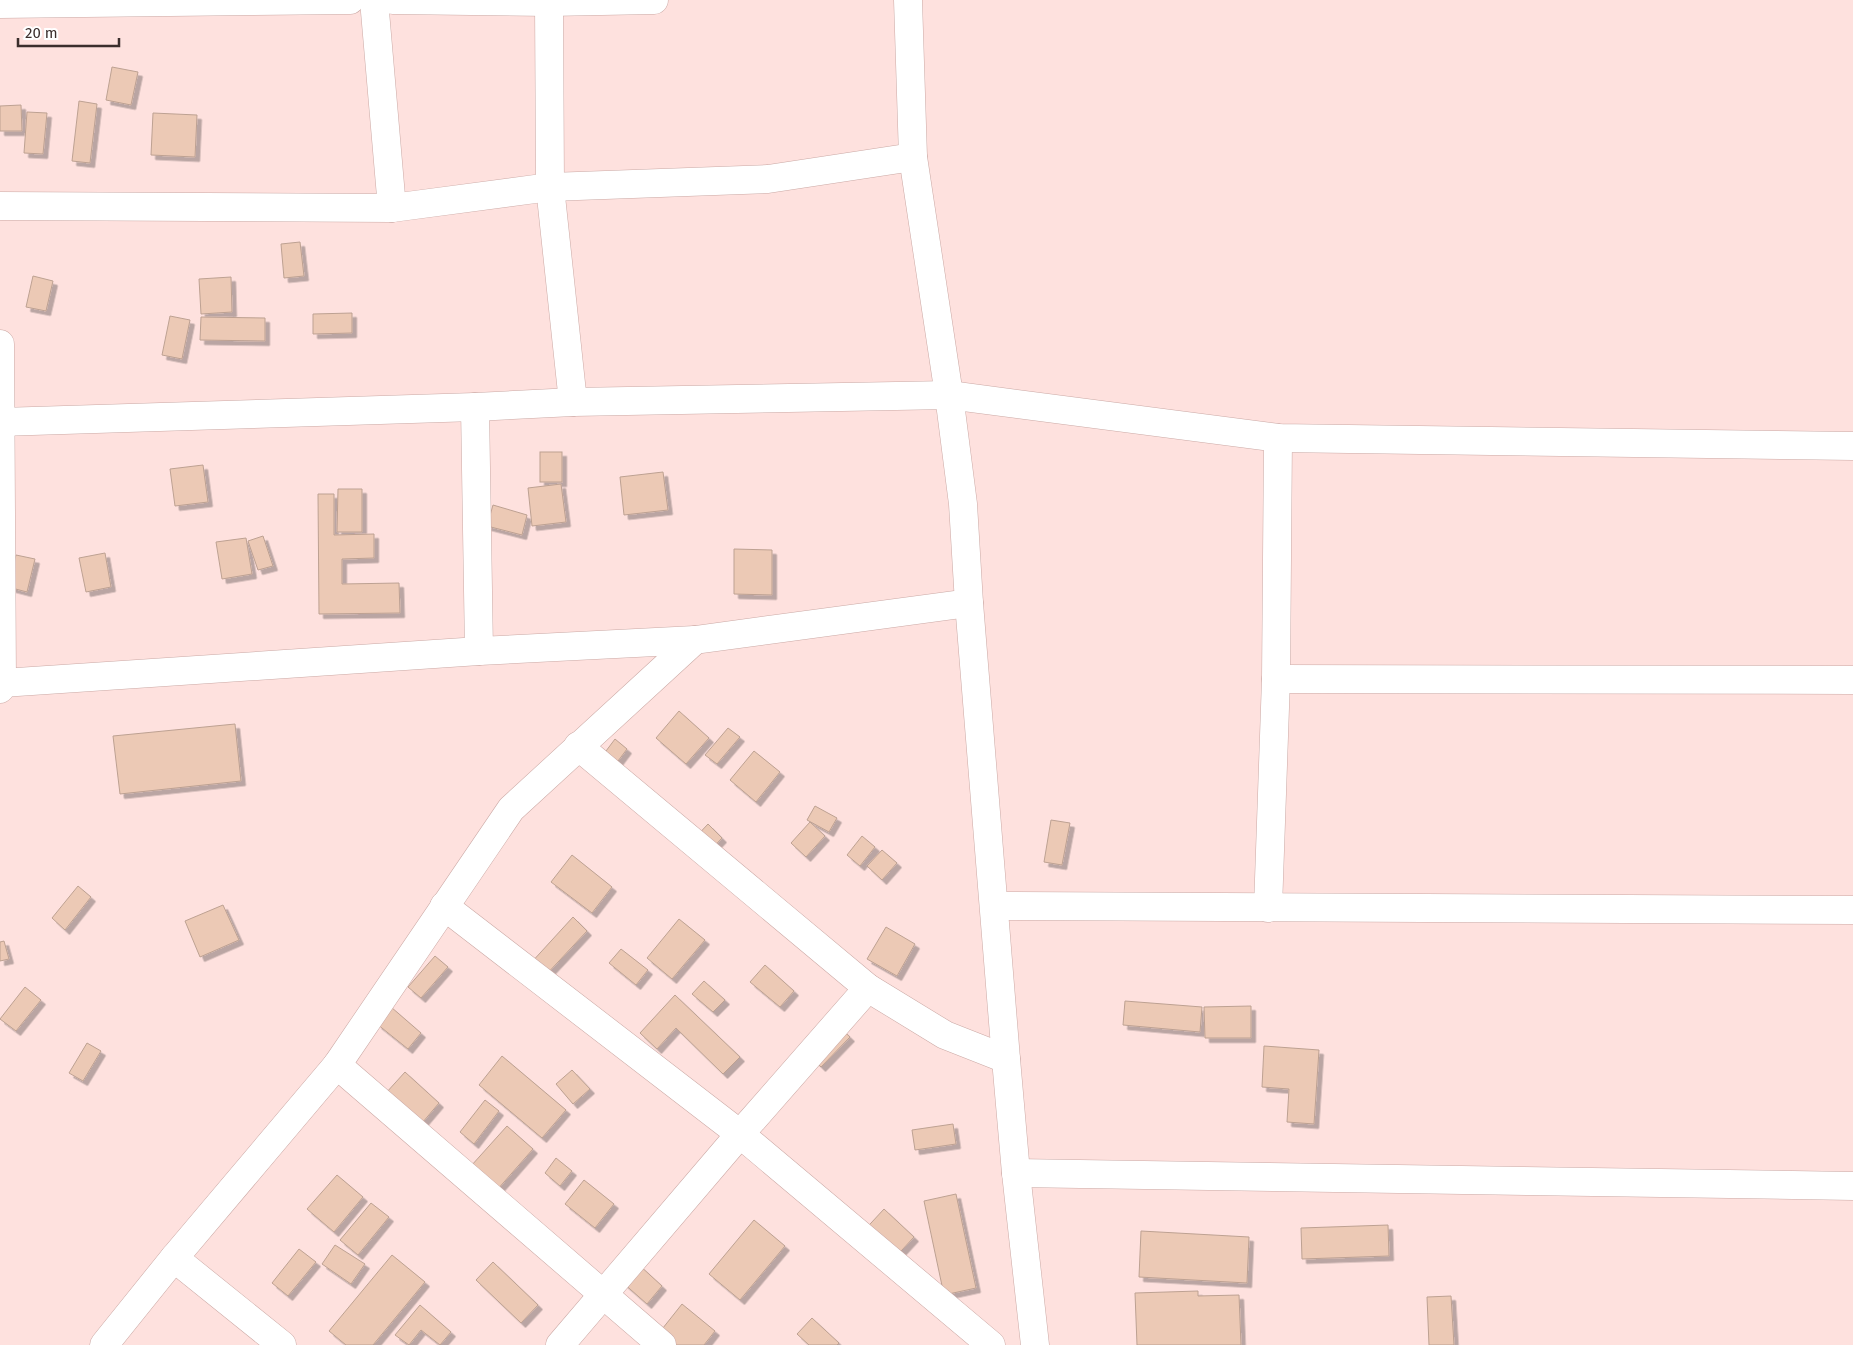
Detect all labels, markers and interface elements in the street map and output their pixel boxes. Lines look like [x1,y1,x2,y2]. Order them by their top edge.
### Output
scale bar [18,15,119,47]
text: 20 m [25,24,58,42]

